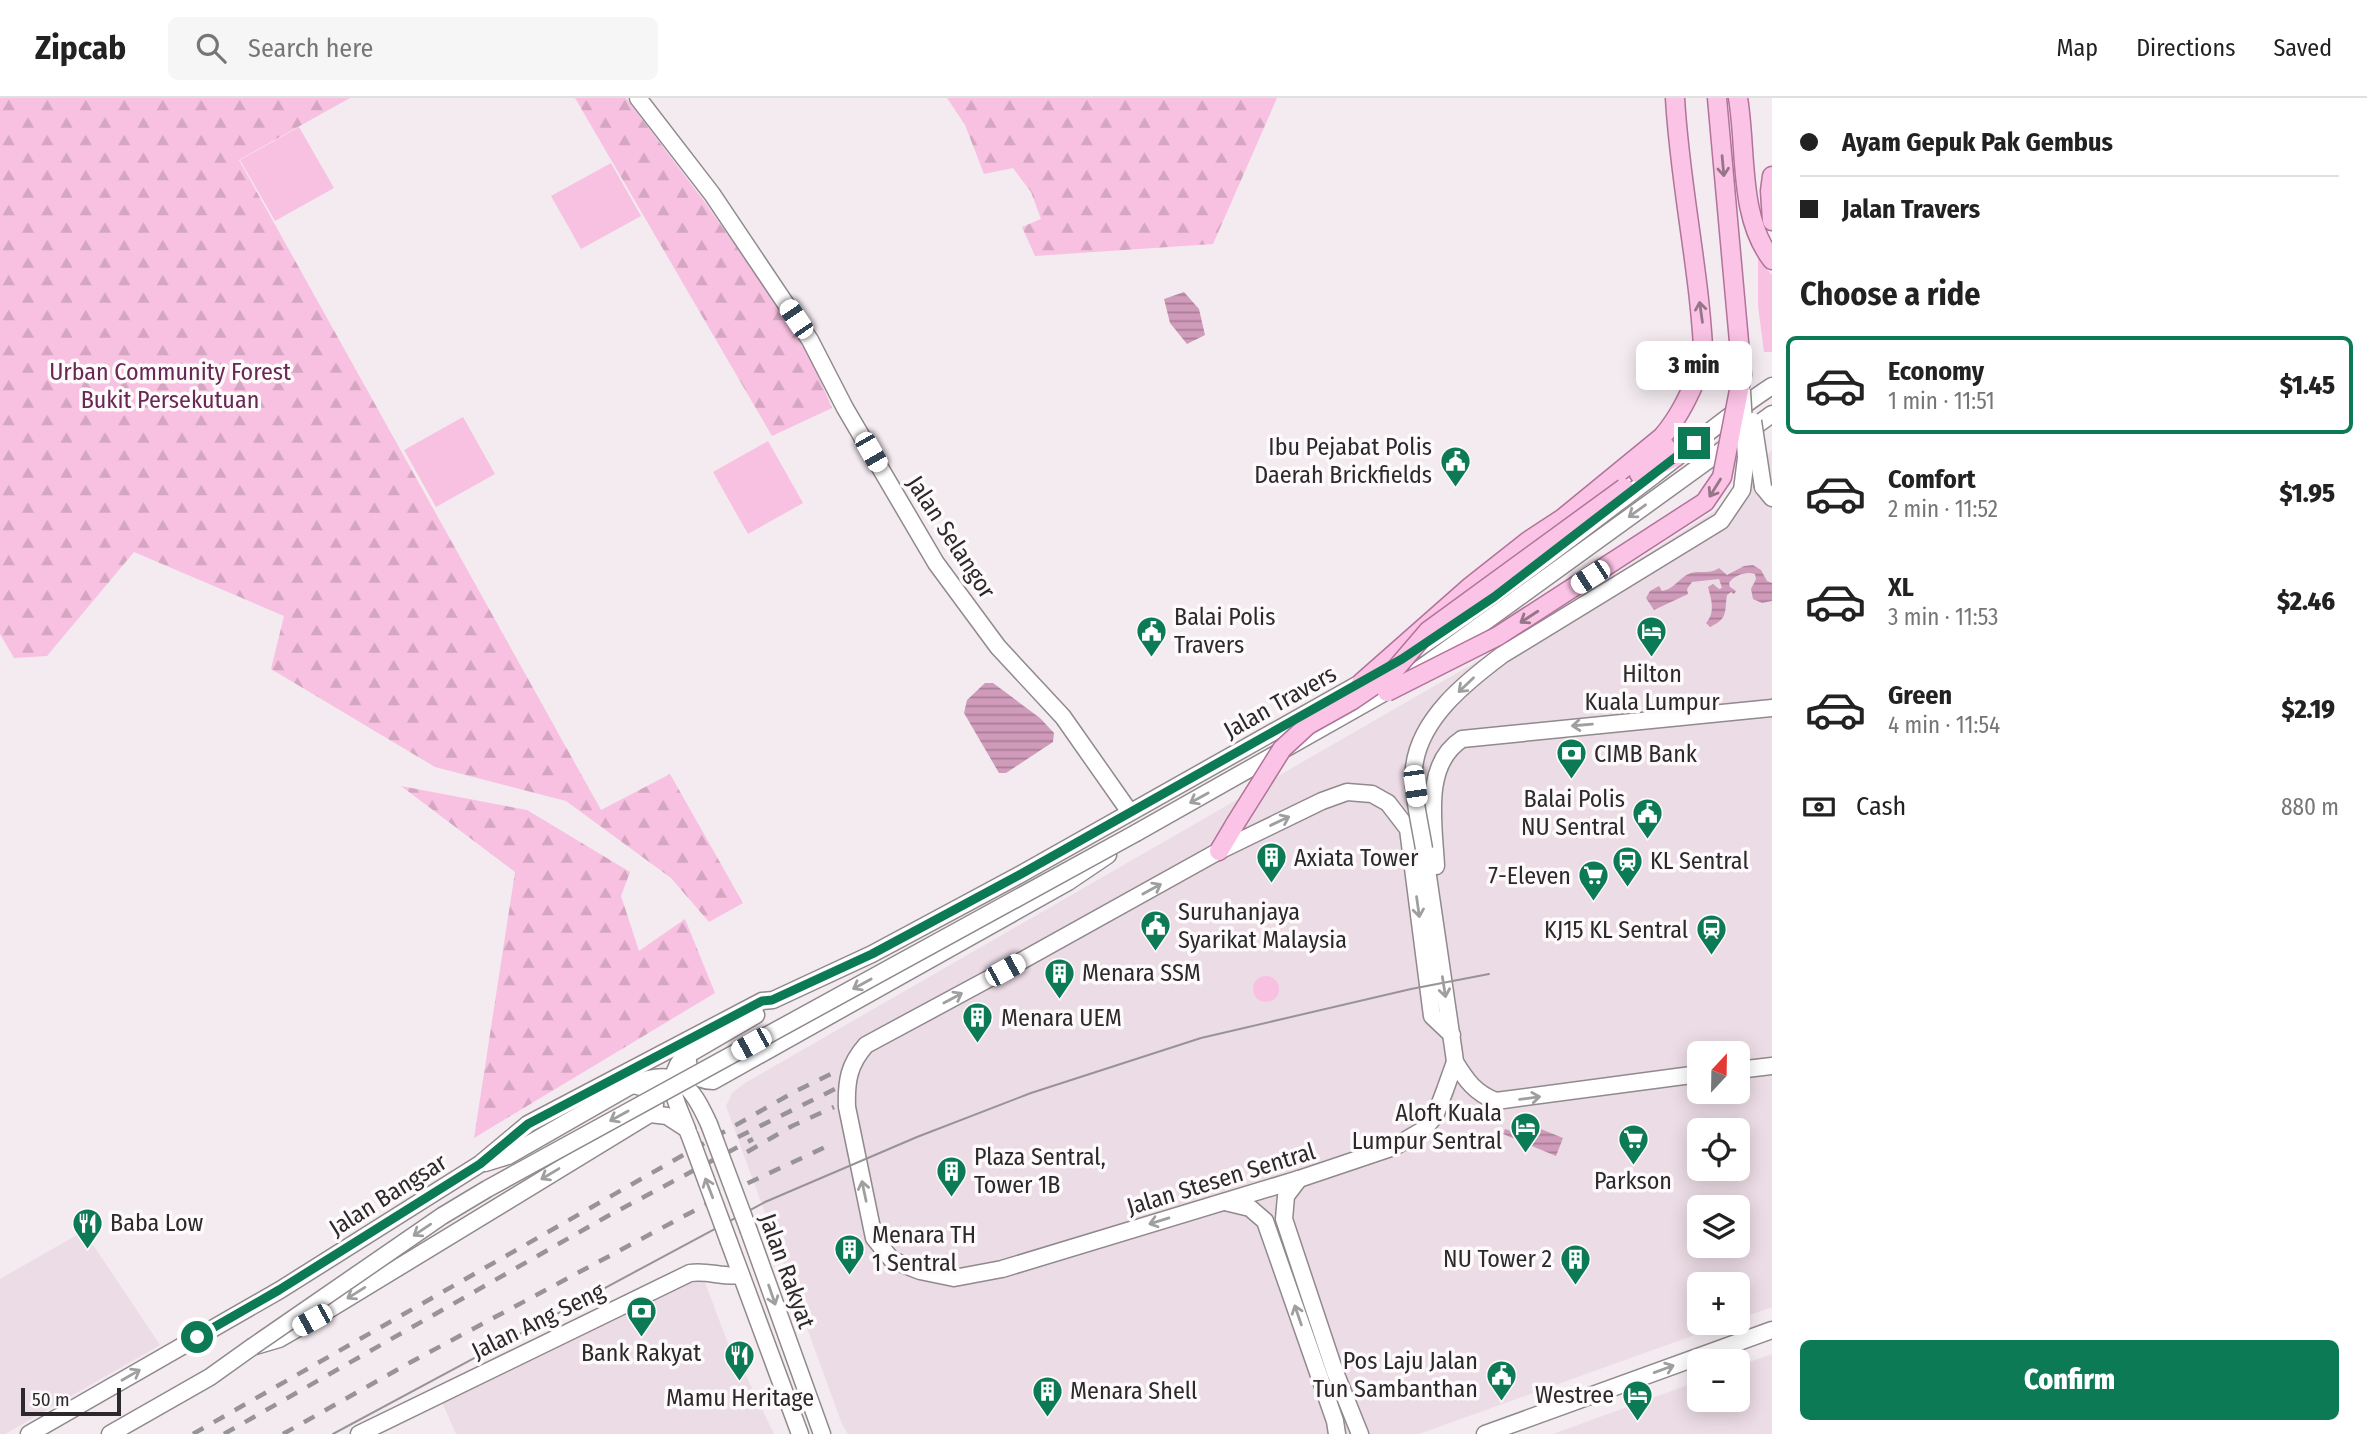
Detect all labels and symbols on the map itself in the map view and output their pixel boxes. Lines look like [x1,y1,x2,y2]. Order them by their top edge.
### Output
one-way arrow [1717,154,1730,177]
car [776,296,817,342]
one-way arrow [1694,301,1707,324]
callout: 3 min [1636,342,1752,390]
park label: Urban Community Forest Bukit Persekutuan [49,358,291,414]
route end [1678,427,1710,459]
car [852,429,891,475]
place label: Ibu Pejabat Polis Daerah Brickfields [1254,433,1432,489]
public building icon: Ibu Pejabat Polis Daerah Brickfields [1438,444,1472,488]
street label: Jalan Selangor [901,470,1001,604]
one-way arrow [1707,478,1722,497]
one-way arrow [1628,504,1647,518]
car [1567,557,1614,597]
place label: Balai Polis Travers [1174,603,1275,659]
one-way arrow [1520,609,1539,624]
public building icon: Balai Polis Travers [1134,614,1168,658]
hotel icon: Hilton Kuala Lumpur [1635,615,1669,659]
street label: Jalan Travers [1219,660,1341,744]
place label: Hilton Kuala Lumpur [1584,660,1720,716]
one-way arrow [1457,676,1474,693]
one-way arrow [1571,719,1594,732]
bank icon: CIMB Bank [1554,737,1588,781]
place label: CIMB Bank [1594,740,1698,768]
car [1402,764,1429,808]
place label: Balai Polis NU Sentral [1521,785,1625,841]
one-way arrow [1190,791,1210,805]
public building icon: Balai Polis NU Sentral [1631,796,1665,840]
one-way arrow [1269,813,1290,827]
building icon: Axiata Tower [1254,841,1288,885]
place label: Axiata Tower [1294,844,1419,872]
station icon: KL Sentral [1610,844,1644,888]
place label: KL Sentral [1650,847,1749,875]
supermarket icon: 7-Eleven [1577,859,1611,903]
place label: 7-Eleven [1488,862,1571,890]
one-way arrow [1142,882,1162,896]
one-way arrow [1412,895,1425,917]
place label: Suruhanjaya Syarikat Malaysia [1178,898,1347,954]
public building icon: Suruhanjaya Syarikat Malaysia [1138,909,1172,953]
station icon: KJ15 KL Sentral [1694,913,1728,957]
place label: KJ15 KL Sentral [1544,916,1688,944]
car [982,951,1029,989]
building icon: Menara SSM [1042,956,1076,1000]
place label: Menara SSM [1082,959,1201,987]
one-way arrow [1438,975,1451,998]
one-way arrow [852,977,872,991]
one-way arrow [942,991,963,1004]
building icon: Menara UEM [961,1001,995,1045]
place label: Menara UEM [1001,1004,1122,1032]
car [728,1025,775,1063]
north arrow [1687,1041,1750,1104]
one-way arrow [1518,1091,1541,1104]
place label: Aloft Kuala Lumpur Sentral [1352,1099,1502,1155]
one-way arrow [609,1110,630,1123]
hotel icon: Aloft Kuala Lumpur Sentral [1508,1110,1542,1154]
supermarket icon: Parkson [1616,1122,1650,1166]
street label: Jalan Stesen Sentral [1123,1137,1319,1221]
place label: Plaza Sentral, Tower 1B [974,1143,1106,1199]
street label: Jalan Bangsar [324,1148,452,1242]
building icon: Plaza Sentral, Tower 1B [934,1154,968,1198]
place label: Parkson [1594,1167,1672,1195]
one-way arrow [540,1168,560,1182]
one-way arrow [702,1178,714,1200]
one-way arrow [857,1180,871,1203]
restaurant icon: Baba Low [70,1206,104,1250]
place label: Baba Low [110,1209,204,1237]
street label: Jalan Rakyat [753,1210,821,1332]
one-way arrow [1148,1216,1170,1229]
place label: Menara TH 1 Sentral [872,1221,976,1277]
one-way arrow [413,1223,432,1237]
building icon: Menara TH 1 Sentral [832,1232,866,1276]
building icon: NU Tower 2 [1558,1242,1592,1286]
place label: NU Tower 2 [1443,1245,1552,1273]
street label: Jalan Ang Seng [467,1276,610,1365]
one-way arrow [767,1284,779,1306]
one-way arrow [346,1286,366,1300]
bank icon: Bank Rakyat [624,1294,658,1338]
car [289,1301,336,1339]
one-way arrow [1290,1304,1303,1326]
route start [181,1321,213,1353]
place label: Bank Rakyat [581,1339,701,1367]
restaurant icon: Mamu Heritage [723,1339,757,1383]
place label: Pos Laju Jalan Tun Sambanthan [1313,1347,1478,1403]
public building icon: Pos Laju Jalan Tun Sambanthan [1484,1358,1518,1402]
one-way arrow [1653,1362,1675,1374]
one-way arrow [120,1368,140,1382]
building icon: Menara Shell [1030,1374,1064,1418]
place label: Menara Shell [1070,1377,1197,1405]
hotel icon: Westree [1620,1378,1654,1422]
place label: Westree [1535,1381,1614,1409]
place label: Mamu Heritage [666,1384,814,1412]
scale bar [21,1385,121,1417]

